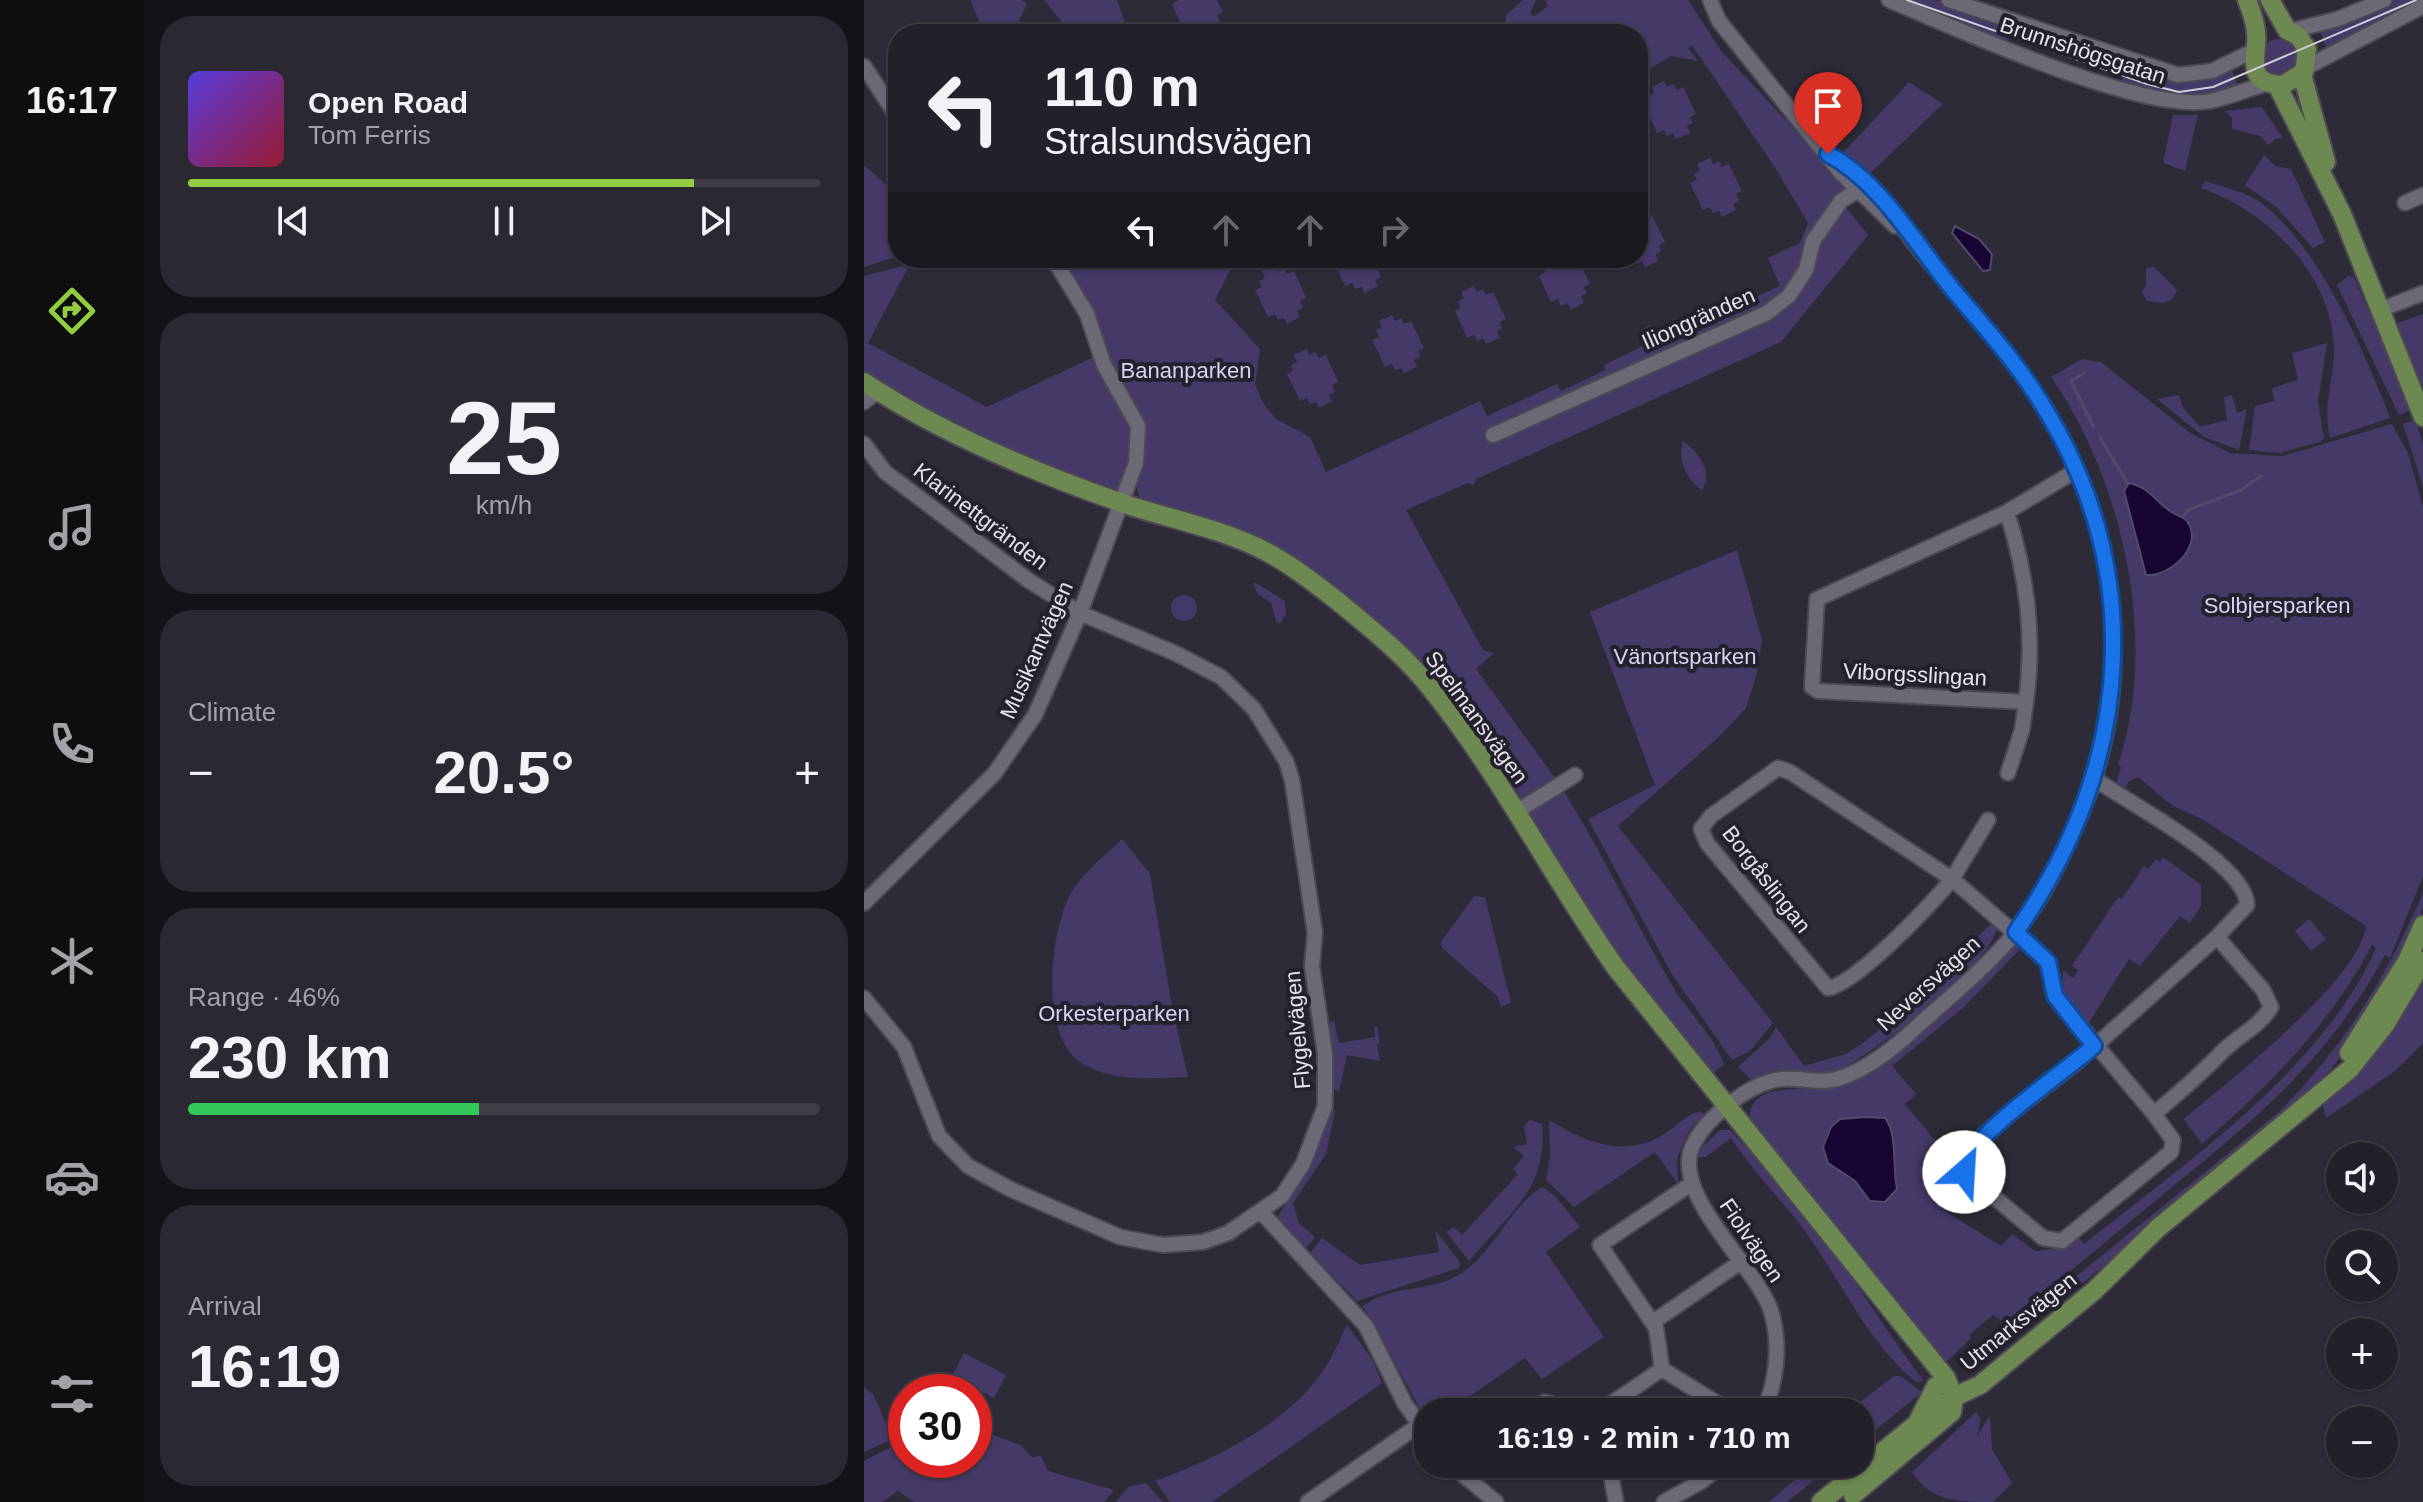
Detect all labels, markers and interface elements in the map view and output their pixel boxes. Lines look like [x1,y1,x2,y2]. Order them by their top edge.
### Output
street label: Brunnshögsgatan [1997,12,2169,89]
text: 110 m [1044,55,1200,118]
icon: left [912,56,1016,160]
pin [1794,72,1862,154]
text: 16:17 [26,80,118,121]
icon: arrive [1806,84,1850,128]
text: Open Road [308,86,468,119]
text: Tom Ferris [308,120,431,150]
text: Stralsundsvägen [1044,121,1312,162]
icon: previous [271,199,315,243]
icon: pause [482,199,526,243]
icon: next [693,199,737,243]
icon: left [1120,208,1164,252]
icon: ahead [1204,208,1248,252]
icon: ahead [1288,208,1332,252]
icon: right [1372,208,1416,252]
street label: Iliongränden [1638,282,1759,355]
icon: directions [44,283,100,339]
park label: Bananparken [1121,358,1251,383]
text: 25 [446,380,562,496]
street label: Klarinettgränden [909,458,1053,575]
text: km/h [476,490,532,520]
icon: music [44,499,100,555]
street label: Musikantvägen [995,578,1078,723]
park label: Solbjersparken [2204,593,2350,618]
park label: Vänortsparken [1613,644,1757,669]
street label: Spelmansvägen [1420,646,1533,788]
street label: Viborgsslingan [1842,658,1987,691]
text: Climate [188,697,276,727]
icon: phone [44,716,100,772]
text: 20.5° [434,739,574,806]
text: − [188,748,214,797]
text: + [794,748,820,797]
street label: Borgåslingan [1717,821,1816,938]
street label: Neversvägen [1872,931,1985,1036]
icon: climate [44,933,100,989]
street label: Flygelvägen [1280,970,1315,1090]
text: Range · 46% [188,982,340,1012]
park label: Orkesterparken [1038,1001,1190,1026]
text: 230 km [188,1024,392,1091]
position arrow [1922,1130,2006,1214]
map controls [2326,1142,2398,1478]
button: sound [2326,1142,2398,1214]
icon: car [44,1149,100,1205]
street label: Fiolvägen [1715,1194,1789,1287]
button: search [2326,1230,2398,1302]
street label: Utmarksvägen [1955,1267,2081,1376]
text: Arrival [188,1291,262,1321]
button: + [2326,1318,2398,1390]
text: 16:19 [188,1333,341,1400]
icon: filters [44,1366,100,1422]
speed limit sign: 30 [888,1374,992,1478]
button: − [2326,1406,2398,1478]
text: 16:19 · 2 min · 710 m [1497,1421,1791,1454]

